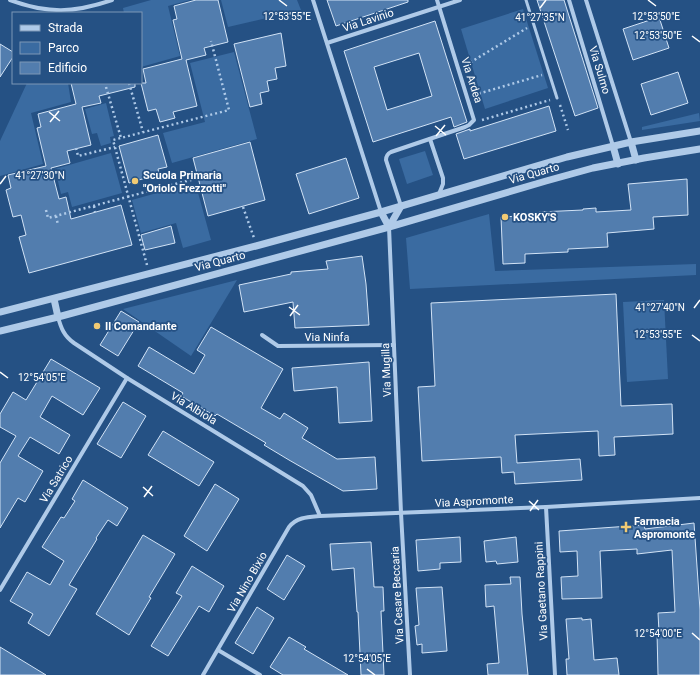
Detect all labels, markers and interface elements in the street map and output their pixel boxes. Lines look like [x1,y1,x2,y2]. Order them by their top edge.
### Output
street label: Via Lavinio [341,6,395,35]
text: 12°53'55"E [263,11,311,22]
text: 12°53'50"E [632,11,680,22]
legend [12,12,142,84]
text: 41°27'35"N [515,12,565,23]
text: Strada [48,21,83,35]
text: 12°53'50"E [634,30,682,41]
text: Parco [48,41,79,55]
street label: Via Sulmo [586,45,613,96]
street label: Via Ardea [458,56,485,105]
text: Edificio [48,61,87,75]
street label: Via Quarto [507,160,561,187]
place label: Scuola Primaria "Oriolo Frezzotti" [143,169,227,195]
text: 41°27'30"N [15,170,65,181]
marker: Scuola Primaria "Oriolo Frezzotti" [130,176,140,186]
place label: KOSKY'S [513,211,557,224]
marker: KOSKY'S [500,212,510,222]
street label: Via Quarto [193,249,247,274]
text: 41°27'40"N [635,302,685,313]
place label: Il Comandante [105,320,177,333]
marker: Il Comandante [92,321,102,331]
text: 12°53'55"E [634,329,682,340]
street label: Via Ninfa [305,331,349,344]
street label: Via Mugilla [379,343,394,397]
text: 12°54'05"E [18,372,66,383]
street label: Via Albiola [168,389,219,427]
street label: Via Satrico [37,453,76,505]
street label: Via Aspromonte [434,493,514,510]
place label: Farmacia Aspromonte [634,515,695,541]
marker: Farmacia Aspromonte [621,522,631,532]
street label: Via Gaetano Rappini [532,541,551,641]
street label: Via Cesare Beccaria [388,546,407,644]
street label: Via Nino Bixio [225,550,270,615]
text: 12°54'00"E [634,628,682,639]
text: 12°54'05"E [343,653,391,664]

